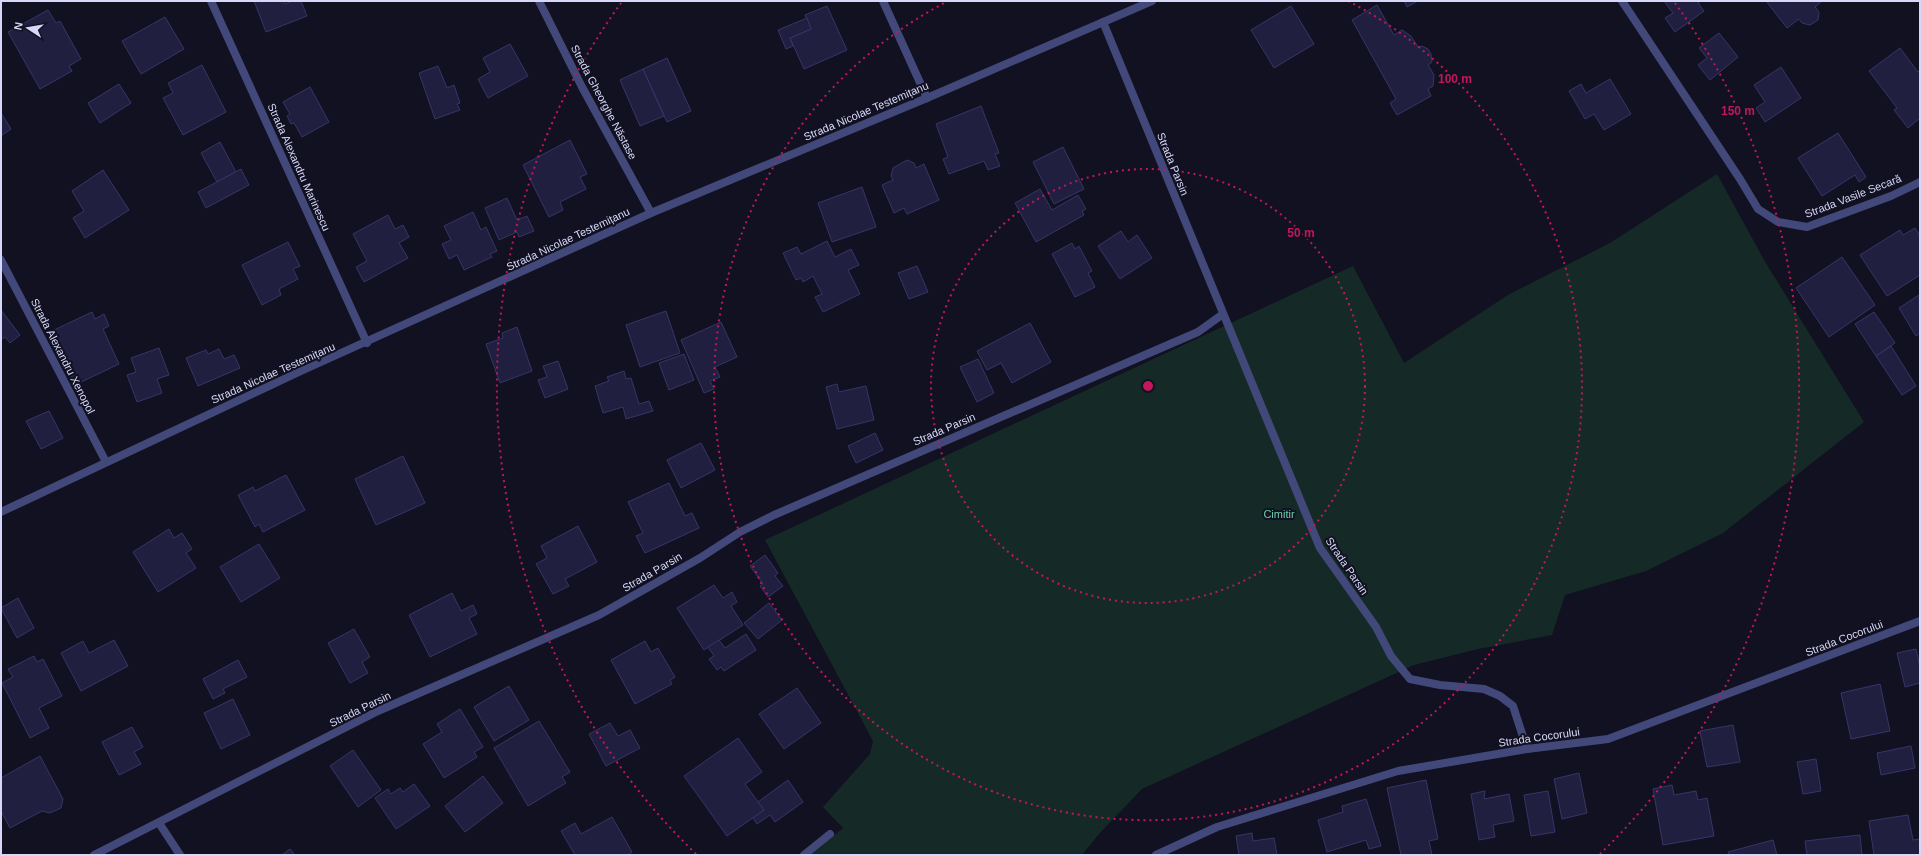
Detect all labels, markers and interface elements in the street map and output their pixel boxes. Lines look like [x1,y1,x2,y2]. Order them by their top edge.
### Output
north arrow [8,8,48,48]
text: N [12,21,25,31]
street label: Strada Gheorghe Năstase [569,43,639,161]
text: 100 m [1438,72,1472,86]
street label: Strada Nicolae Testemițanu [802,79,930,143]
street label: Strada Alexandru Marinescu [265,101,333,233]
text: 150 m [1721,104,1755,118]
street label: Strada Parsin [1155,131,1191,197]
street label: Strada Vasile Secară [1803,172,1904,220]
street label: Strada Nicolae Testemițanu [505,205,631,273]
text: 50 m [1287,226,1315,240]
street label: Strada Alexandru Xenopol [29,296,97,416]
street label: Strada Nicolae Testemițanu [209,340,337,406]
centre of rings [1141,379,1155,393]
street label: Strada Parsin [911,410,977,448]
park label: Cimitir [1263,508,1295,520]
street label: Strada Parsin [1323,535,1371,597]
street label: Strada Parsin [620,550,684,594]
street label: Strada Cocorului [1804,618,1884,658]
street label: Strada Parsin [327,689,393,729]
street label: Strada Cocorului [1498,725,1580,749]

